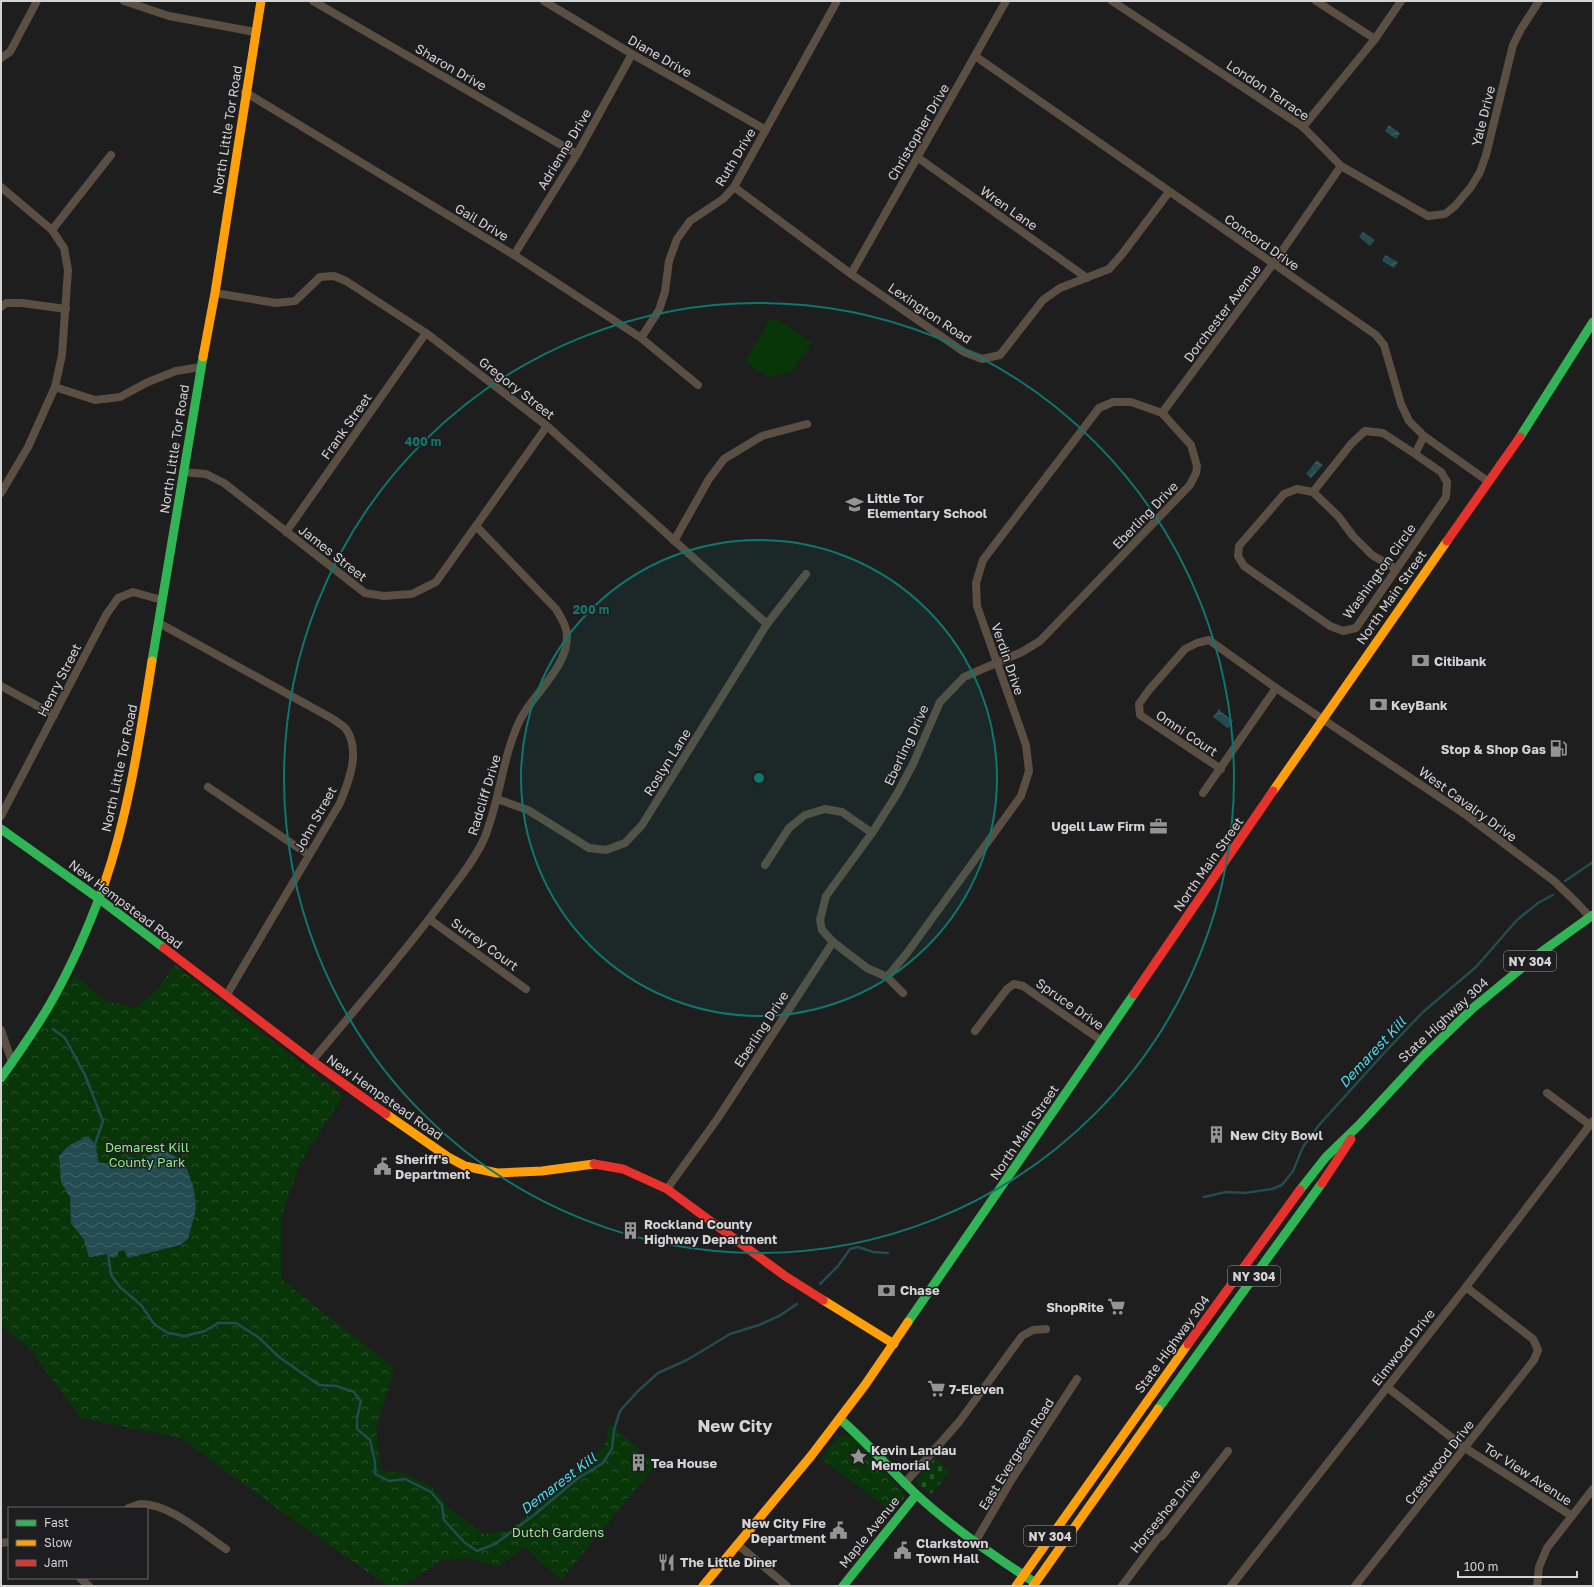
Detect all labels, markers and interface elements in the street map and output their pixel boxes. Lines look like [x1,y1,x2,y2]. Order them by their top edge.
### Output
street label: Diane Drive [625,31,695,81]
street label: Sharon Drive [412,40,490,94]
street label: London Terrace [1224,56,1312,124]
street label: North Little Tor Road [209,64,245,196]
street label: Christopher Drive [884,81,952,183]
street label: Yale Drive [1468,84,1498,148]
street label: Adrienne Drive [534,106,594,192]
street label: Ruth Drive [711,125,759,189]
street label: Wren Lane [977,182,1041,234]
street label: Gail Drive [452,200,512,244]
street label: Concord Drive [1221,210,1303,274]
street label: Dorchester Avenue [1180,261,1264,365]
street label: Lexington Road [885,279,975,347]
street label: Gregory Street [476,353,558,423]
street label: North Little Tor Road [156,383,192,515]
street label: Frank Street [317,390,375,462]
text: 400 m [405,434,441,449]
street label: Eberling Drive [1109,478,1181,552]
place label: Little Tor Elementary School [867,490,988,521]
school or university icon: Little Tor Elementary School [844,495,864,515]
street label: Washington Circle [1339,520,1419,622]
street label: James Street [296,521,370,585]
street label: North Main Street [1353,547,1429,647]
text: 200 m [573,602,609,617]
street label: Verdin Drive [988,621,1028,697]
street label: Henry Street [34,641,84,719]
bank icon: Citibank [1411,651,1431,671]
place label: Citibank [1434,653,1487,669]
bank icon: KeyBank [1368,695,1388,715]
place label: KeyBank [1391,697,1448,713]
street label: Eberling Drive [880,702,932,788]
street label: North Little Tor Road [98,703,140,833]
street label: Omni Court [1153,707,1221,759]
street label: Roslyn Lane [640,725,694,799]
fuel station icon: Stop & Shop Gas [1549,739,1569,759]
place label: Stop & Shop Gas [1441,741,1546,757]
street label: Radcliff Drive [464,753,504,837]
street label: West Cavalry Drive [1416,763,1520,845]
centre of rings [752,771,766,785]
street label: John Street [290,783,340,855]
street label: North Main Street [1170,814,1246,914]
office icon: Ugell Law Firm [1148,816,1168,836]
place label: Ugell Law Firm [1051,818,1145,834]
street label: New Hempstead Road [66,856,186,952]
street label: Surrey Court [448,914,522,974]
road number: NY 304 [1504,951,1556,971]
street label: State Highway 304 [1395,974,1491,1066]
street label: Spruce Drive [1033,975,1107,1033]
street label: Eberling Drive [730,988,792,1070]
water label: Demarest Kill [1335,1013,1409,1091]
street label: New Hempstead Road [324,1051,446,1143]
street label: North Main Street [986,1081,1062,1183]
building icon: New City Bowl [1207,1125,1227,1145]
place label: New City Bowl [1230,1127,1323,1143]
park label: Demarest Kill County Park [105,1139,189,1170]
place label: Sheriff's Department [395,1151,470,1182]
public building icon: Sheriff's Department [372,1156,392,1176]
place label: Rockland County Highway Department [644,1216,777,1247]
building icon: Rockland County Highway Department [621,1221,641,1241]
road number: NY 304 [1228,1266,1280,1286]
bank icon: Chase [877,1280,897,1300]
place label: Chase [900,1282,940,1298]
street label: State Highway 304 [1131,1292,1213,1396]
supermarket icon: ShopRite [1107,1297,1127,1317]
place label: ShopRite [1046,1299,1104,1315]
street label: Elmwood Drive [1368,1305,1438,1389]
supermarket icon: 7-Eleven [926,1379,946,1399]
place label: 7-Eleven [949,1381,1004,1397]
street label: East Evergreen Road [975,1395,1057,1513]
district label: New City [697,1415,773,1436]
street label: Crestwood Drive [1401,1416,1477,1508]
street label: Tor View Avenue [1481,1439,1575,1509]
place label: Kevin Landau Memorial [871,1442,957,1473]
place icon: Kevin Landau Memorial [848,1447,868,1467]
water label: Demarest Kill [517,1449,600,1517]
building icon: Tea House [628,1453,648,1473]
place label: Tea House [651,1455,718,1471]
street label: Horseshoe Drive [1126,1466,1204,1556]
street label: Maple Avenue [835,1493,903,1571]
legend [8,1507,148,1579]
text: Fast [44,1515,69,1530]
place label: New City Fire Department [741,1515,826,1546]
public building icon: New City Fire Department [829,1520,849,1540]
park label: Dutch Gardens [512,1524,604,1540]
road number: NY 304 [1024,1526,1076,1546]
text: Slow [44,1535,72,1550]
place label: Clarkstown Town Hall [916,1535,989,1566]
public building icon: Clarkstown Town Hall [893,1540,913,1560]
restaurant icon: The Little Diner [657,1552,677,1572]
scale bar [1458,1553,1577,1579]
place label: The Little Diner [680,1554,777,1570]
text: Jam [44,1555,68,1570]
text: 100 m [1464,1559,1498,1574]

